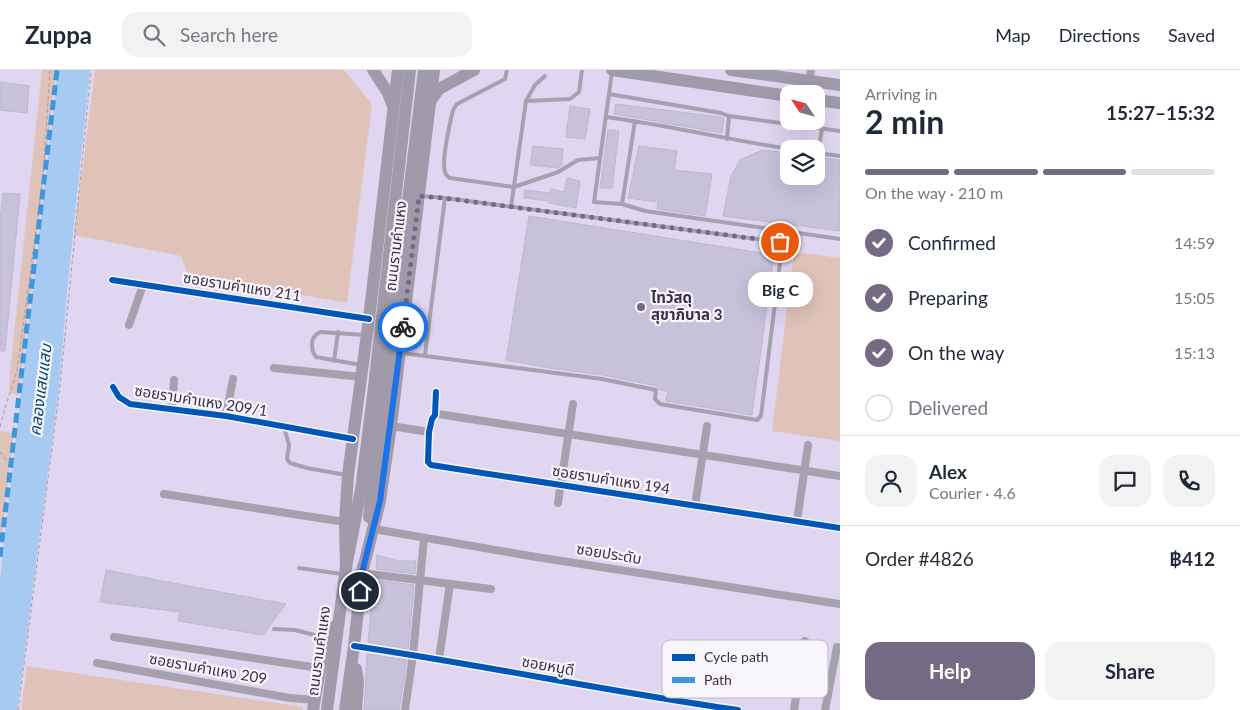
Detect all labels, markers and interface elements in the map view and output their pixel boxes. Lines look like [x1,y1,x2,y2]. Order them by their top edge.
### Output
search box [122,12,472,57]
text: Zuppa [25,20,92,49]
icon: search [140,21,168,49]
text: Search here [180,23,278,46]
text: Map [995,24,1031,46]
text: Directions [1059,24,1140,46]
text: Saved [1168,24,1215,46]
text: Arriving in [865,84,938,103]
north arrow [780,85,825,130]
map controls [780,85,825,185]
text: 15:27–15:32 [1106,101,1215,124]
text: 2 min [865,102,944,141]
button: layers [780,140,825,185]
text: On the way · 210 m [865,183,1003,202]
street label: ถนนรามคำแหง [381,200,409,292]
pin [759,221,801,263]
icon: bag [766,228,794,256]
icon: check [865,229,893,257]
text: Confirmed [908,231,996,254]
text: 14:59 [1174,233,1215,252]
street label: ซอยรามคำแหง 211 [182,268,302,304]
callout: Big C [748,272,812,307]
text: Big C [762,280,799,299]
icon: check [865,284,893,312]
text: Preparing [908,286,988,309]
place label: ไทวัสดุ สุขาภิบาล 3 [651,288,722,324]
text: 15:05 [1174,288,1215,307]
marker: ไทวัสดุ สุขาภิบาล 3 [635,301,647,313]
courier [378,302,428,352]
icon: bike [389,313,417,341]
icon: check [865,339,893,367]
text: On the way [908,341,1004,364]
water label: คลองแสนแสบ [24,342,55,437]
text: 15:13 [1174,343,1215,362]
street label: ซอยรามคำแหง 209/1 [133,381,269,419]
text: Delivered [908,396,988,419]
button: person [865,455,917,507]
button: chat [1099,455,1151,507]
button: phone [1163,455,1215,507]
text: Alex [929,460,967,483]
street label: ซอยรามคำแหง 194 [551,461,672,497]
text: Courier · 4.6 [929,483,1016,502]
street label: ซอยประดับ [575,539,643,567]
text: Order #4826 [865,547,974,570]
text: ฿412 [1169,547,1215,570]
pin [339,570,381,612]
icon: home [346,577,374,605]
street label: ถนนรามคำแหง [303,605,333,697]
legend [662,640,828,698]
button: Help [865,642,1035,700]
button: Share [1045,642,1215,700]
text: Cycle path [704,648,769,665]
street label: ซอยรามคำแหง 209 [148,649,268,687]
street label: ซอยหนูดี [520,652,576,679]
text: Path [704,671,732,688]

